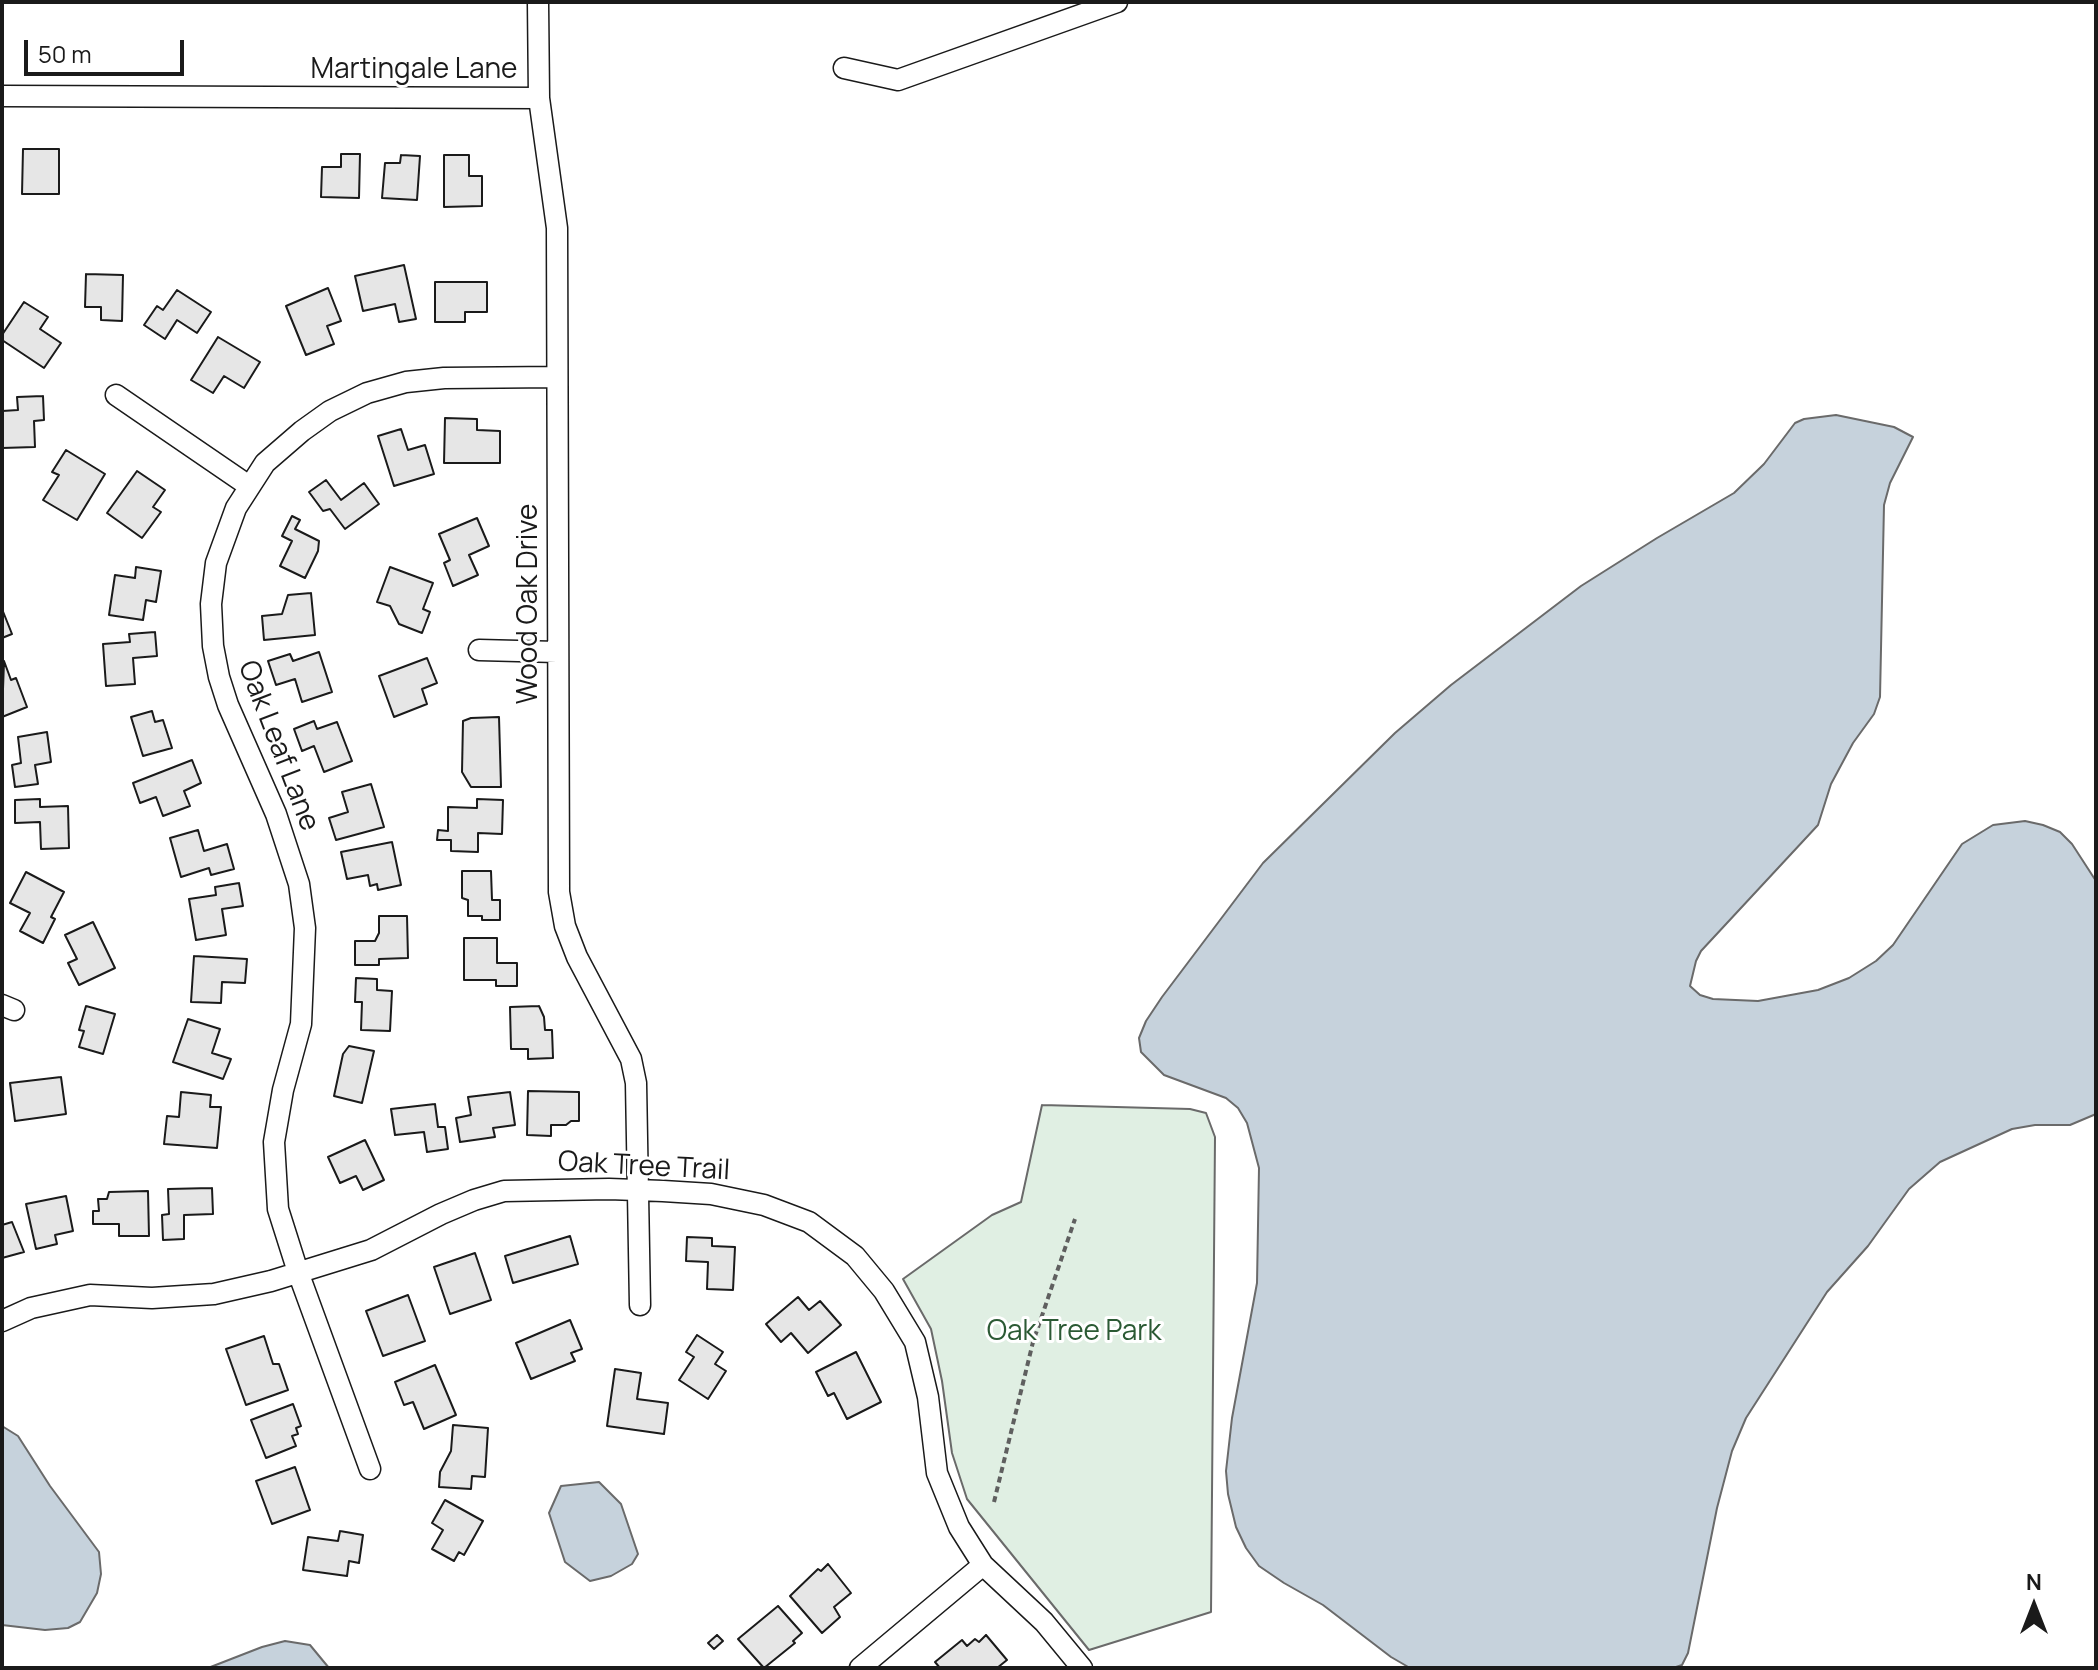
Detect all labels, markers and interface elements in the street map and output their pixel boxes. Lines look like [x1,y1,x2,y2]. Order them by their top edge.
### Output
scale bar [28,24,188,74]
text: 50 m [38,37,92,70]
street label: Martingale Lane [311,53,517,87]
street label: Wood Oak Drive [512,504,546,704]
street label: Oak Leaf Lane [230,656,326,836]
street label: Oak Tree Trail [557,1146,731,1188]
park label: Oak Tree Park [987,1315,1161,1349]
north arrow [1994,1566,2074,1646]
text: N [2026,1567,2042,1597]

